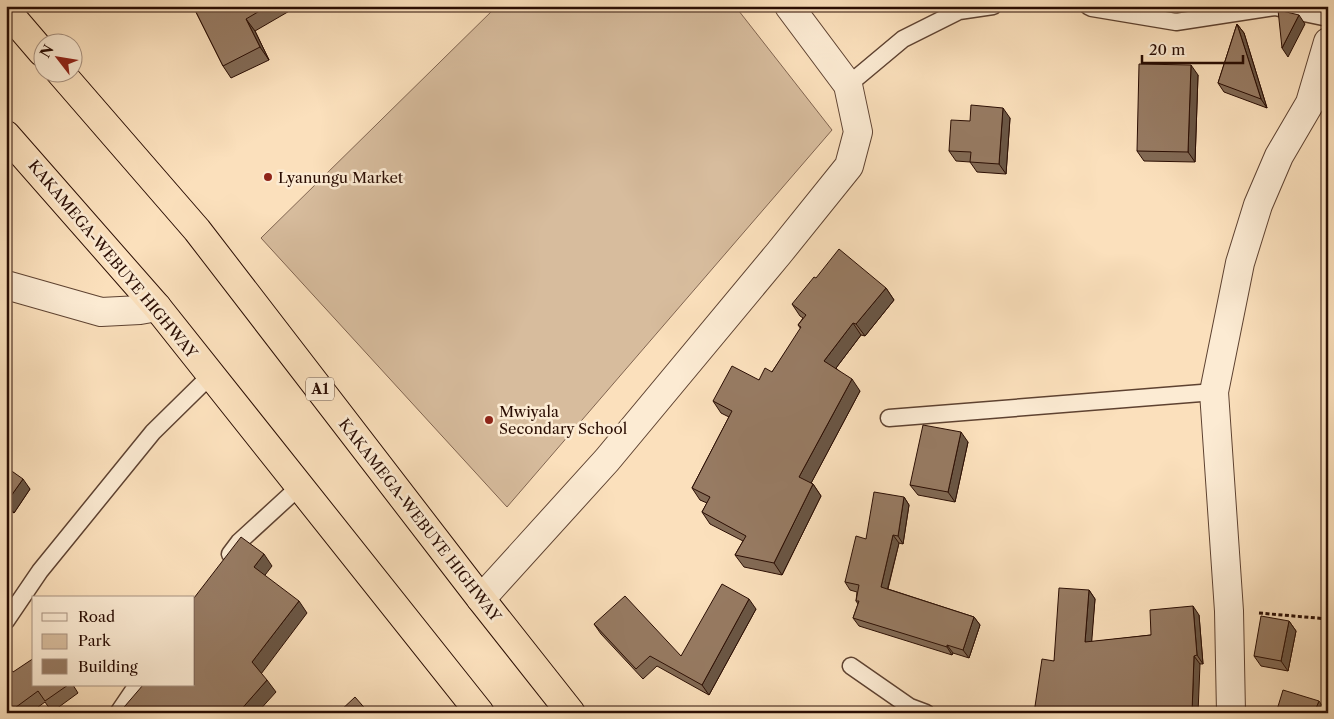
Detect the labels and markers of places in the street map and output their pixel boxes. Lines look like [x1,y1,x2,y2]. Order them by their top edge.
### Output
place label: Lyanungu Market [278,168,404,187]
marker: Lyanungu Market [262,171,274,183]
place label: Mwiyala Secondary School [499,402,628,438]
marker: Mwiyala Secondary School [483,414,495,426]

